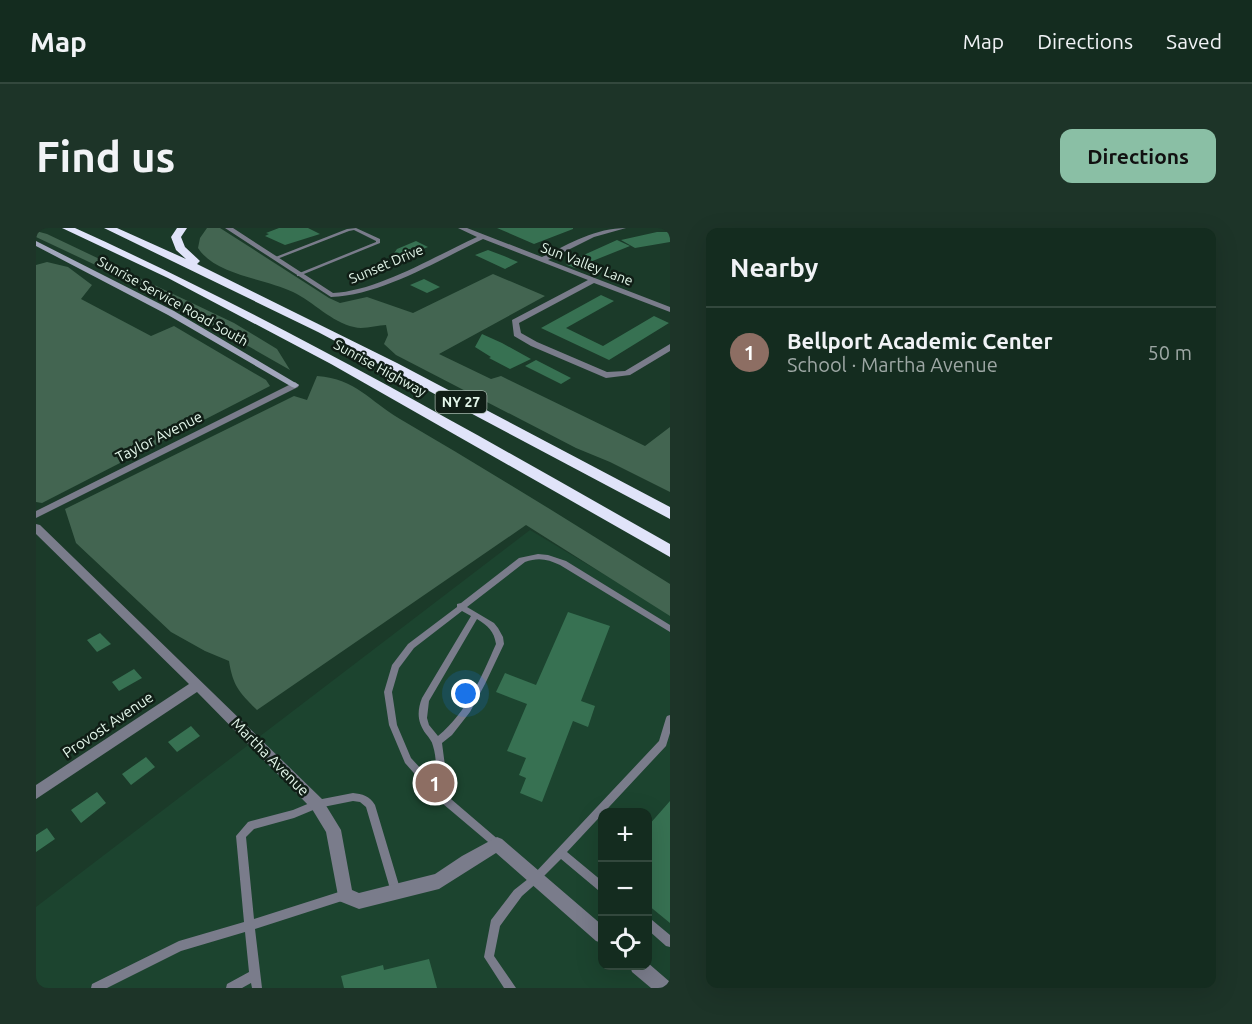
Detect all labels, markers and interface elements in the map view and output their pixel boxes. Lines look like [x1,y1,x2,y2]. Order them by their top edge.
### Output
text: Map [30,26,87,57]
text: Map [963,29,1004,53]
text: Directions [1037,29,1133,53]
text: Saved [1166,29,1222,53]
button: Directions [1060,129,1216,183]
text: Find us [36,133,175,180]
street label: Sun Valley Lane [539,239,635,289]
street label: Sunset Drive [347,241,425,287]
street label: Sunrise Service Road South [95,253,251,349]
text: Nearby [730,253,818,282]
text: Bellport Academic Center [787,328,1053,353]
street label: Sunrise Highway [331,336,429,400]
text: 1 [744,341,755,364]
text: 50 m [1148,341,1192,364]
text: School · Martha Avenue [787,353,998,376]
road number: NY 27 [436,391,486,413]
street label: Taylor Avenue [113,407,205,466]
your location [451,679,480,708]
street label: Provost Avenue [59,688,156,761]
street label: Martha Avenue [228,714,313,799]
pin: 1 [416,760,454,806]
map controls [598,808,652,970]
button: + [598,808,652,862]
button: − [598,862,652,916]
button: locate [598,916,652,970]

